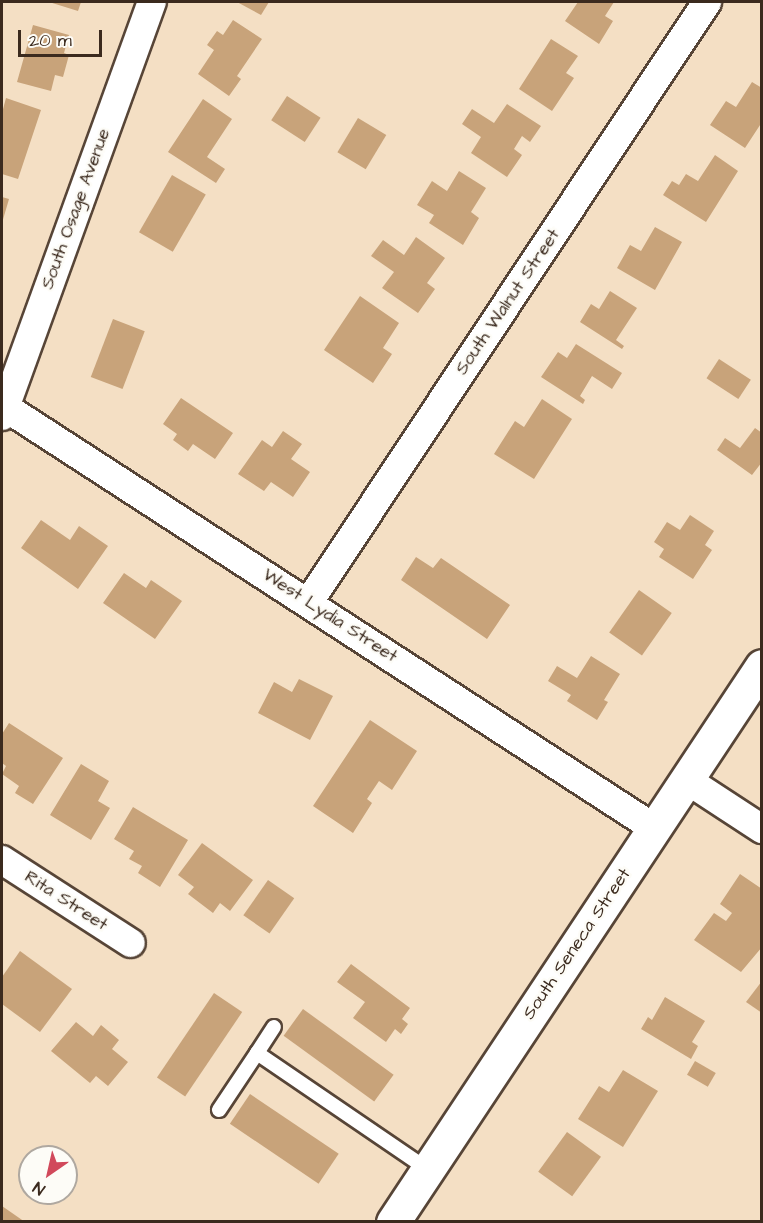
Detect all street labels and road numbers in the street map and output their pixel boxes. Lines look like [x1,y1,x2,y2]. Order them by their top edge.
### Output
street label: South Osage Avenue [37,126,115,292]
street label: South Walnut Street [451,225,565,379]
street label: West Lydia Street [259,564,401,668]
street label: South Seneca Street [518,864,636,1024]
street label: Rita Street [20,866,112,936]

